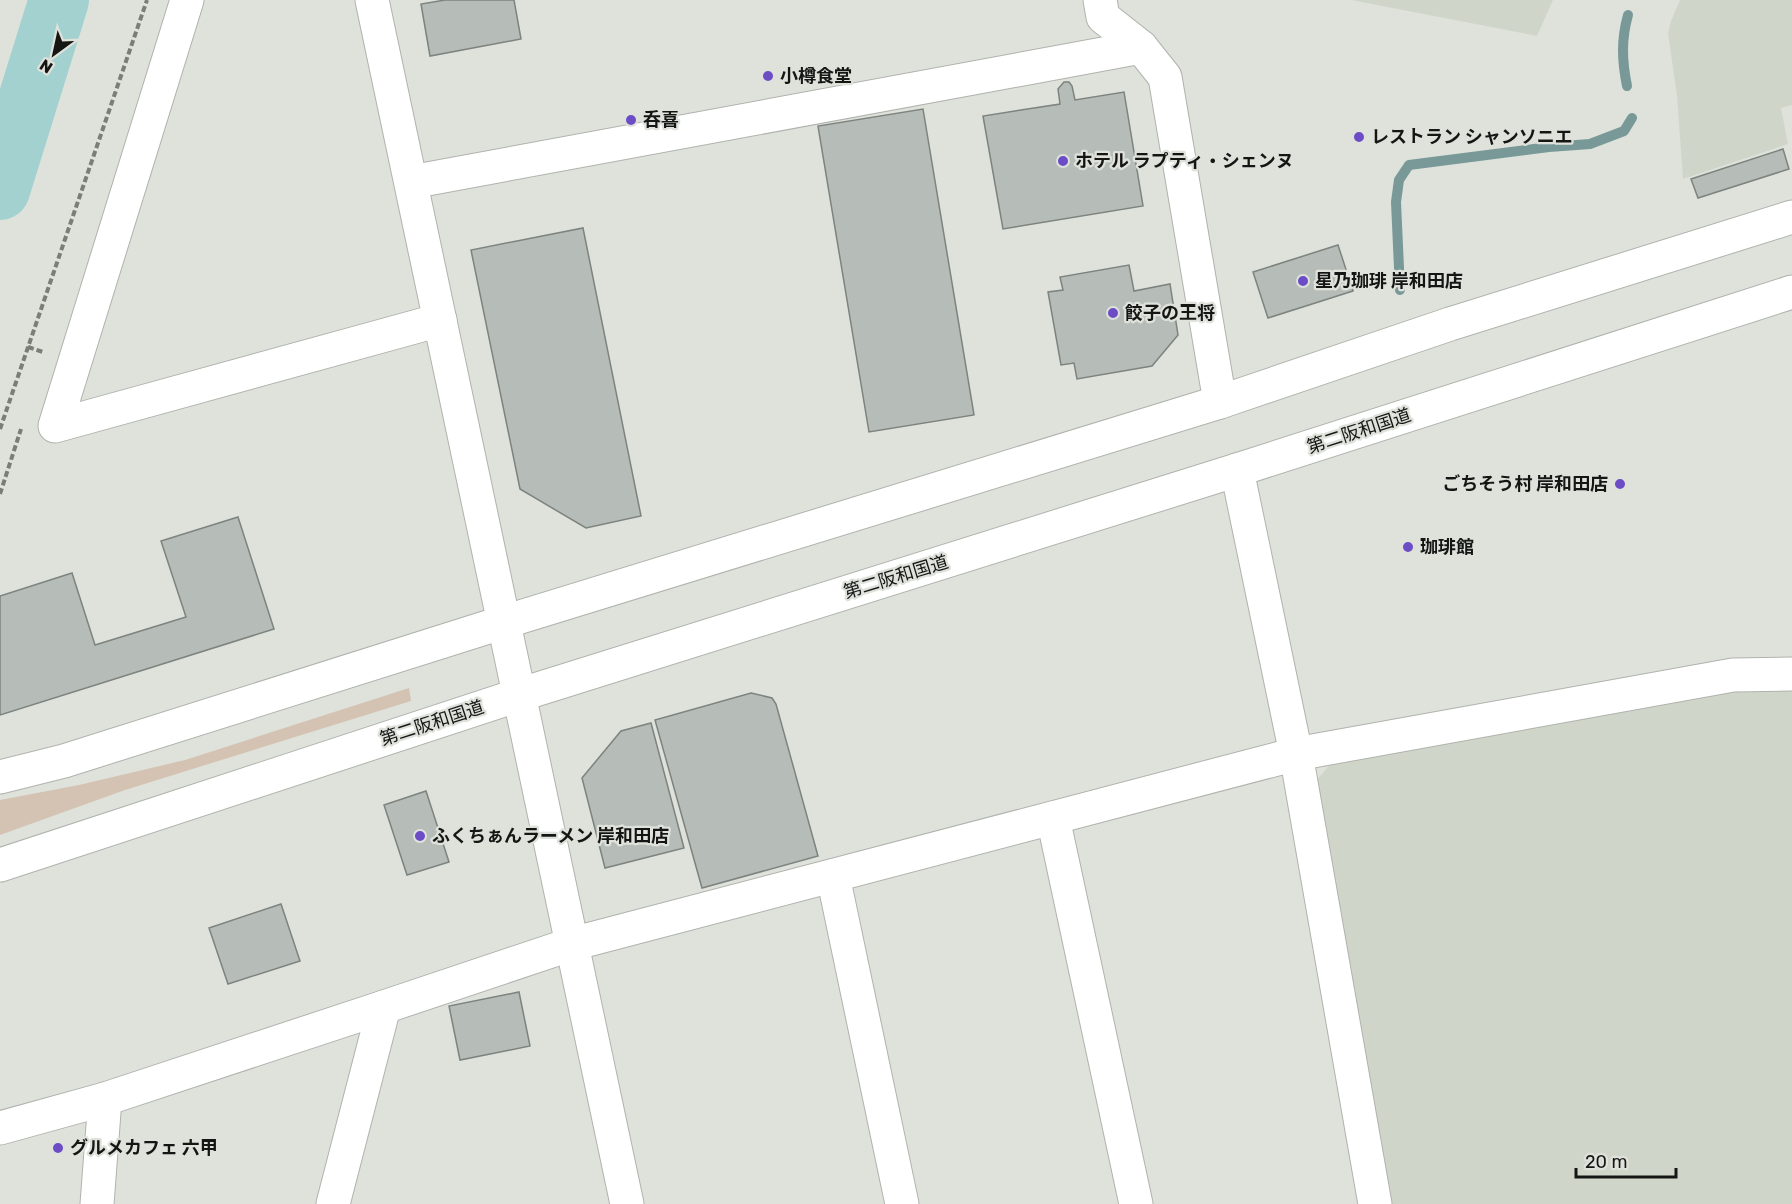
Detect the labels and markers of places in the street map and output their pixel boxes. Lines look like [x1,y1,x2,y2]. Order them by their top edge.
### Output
place label: 小樽食堂 [780,65,852,87]
marker: 小樽食堂 [761,69,775,83]
place label: 呑喜 [643,109,679,131]
marker: 呑喜 [624,113,638,127]
place label: レストラン シャンソニエ [1371,126,1573,148]
marker: レストラン シャンソニエ [1352,130,1366,144]
place label: ホテル ラプティ・シェンヌ [1075,150,1294,172]
marker: ホテル ラプティ・シェンヌ [1056,154,1070,168]
place label: 星乃珈琲 岸和田店 [1315,270,1463,292]
marker: 星乃珈琲 岸和田店 [1296,274,1310,288]
place label: 餃子の王将 [1124,302,1215,324]
marker: 餃子の王将 [1106,306,1120,320]
place label: ごちそう村 岸和田店 [1442,473,1608,495]
marker: ごちそう村 岸和田店 [1613,477,1627,491]
place label: 珈琲館 [1420,536,1474,558]
marker: 珈琲館 [1401,540,1415,554]
place label: ふくちぁんラーメン 岸和田店 [432,825,669,847]
marker: ふくちぁんラーメン 岸和田店 [413,829,427,843]
place label: グルメカフェ 六甲 [70,1137,218,1159]
marker: グルメカフェ 六甲 [51,1141,65,1155]

